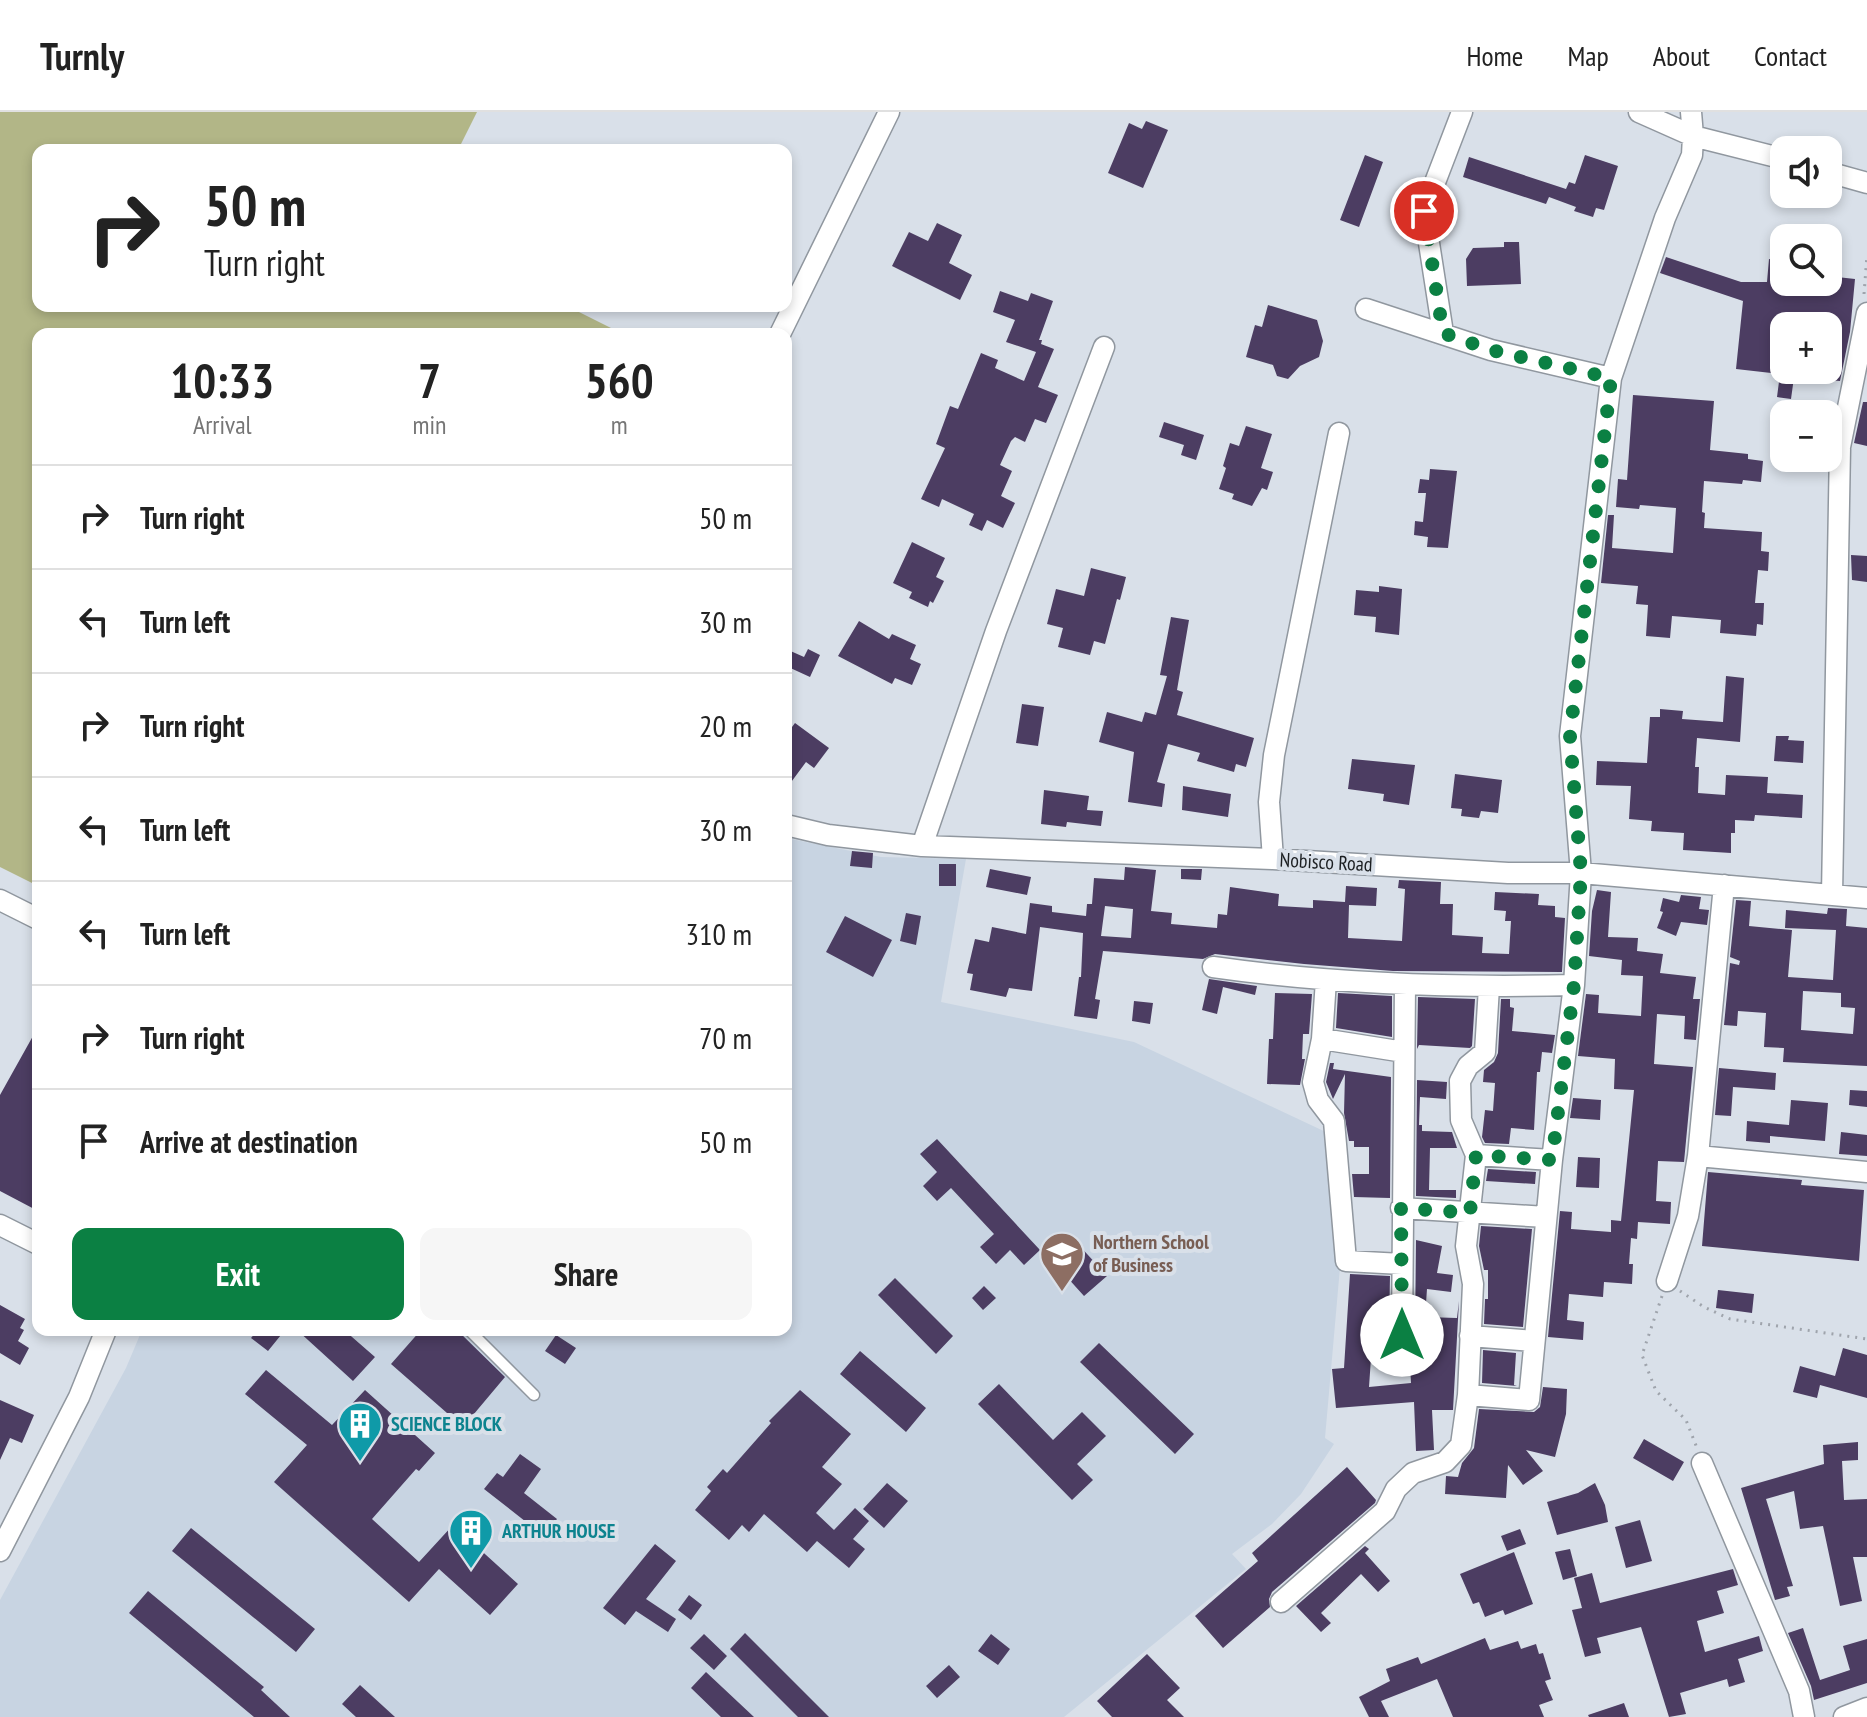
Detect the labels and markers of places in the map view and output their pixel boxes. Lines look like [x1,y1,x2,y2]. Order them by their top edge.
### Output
pin [1390,177,1458,245]
place label: Northern School of Business [1093,1229,1209,1278]
school or university icon: Northern School of Business [1038,1230,1086,1293]
building icon: SCIENCE BLOCK [336,1400,384,1463]
place label: SCIENCE BLOCK [391,1411,503,1437]
building icon: ARTHUR HOUSE [447,1507,495,1570]
place label: ARTHUR HOUSE [501,1518,615,1544]

